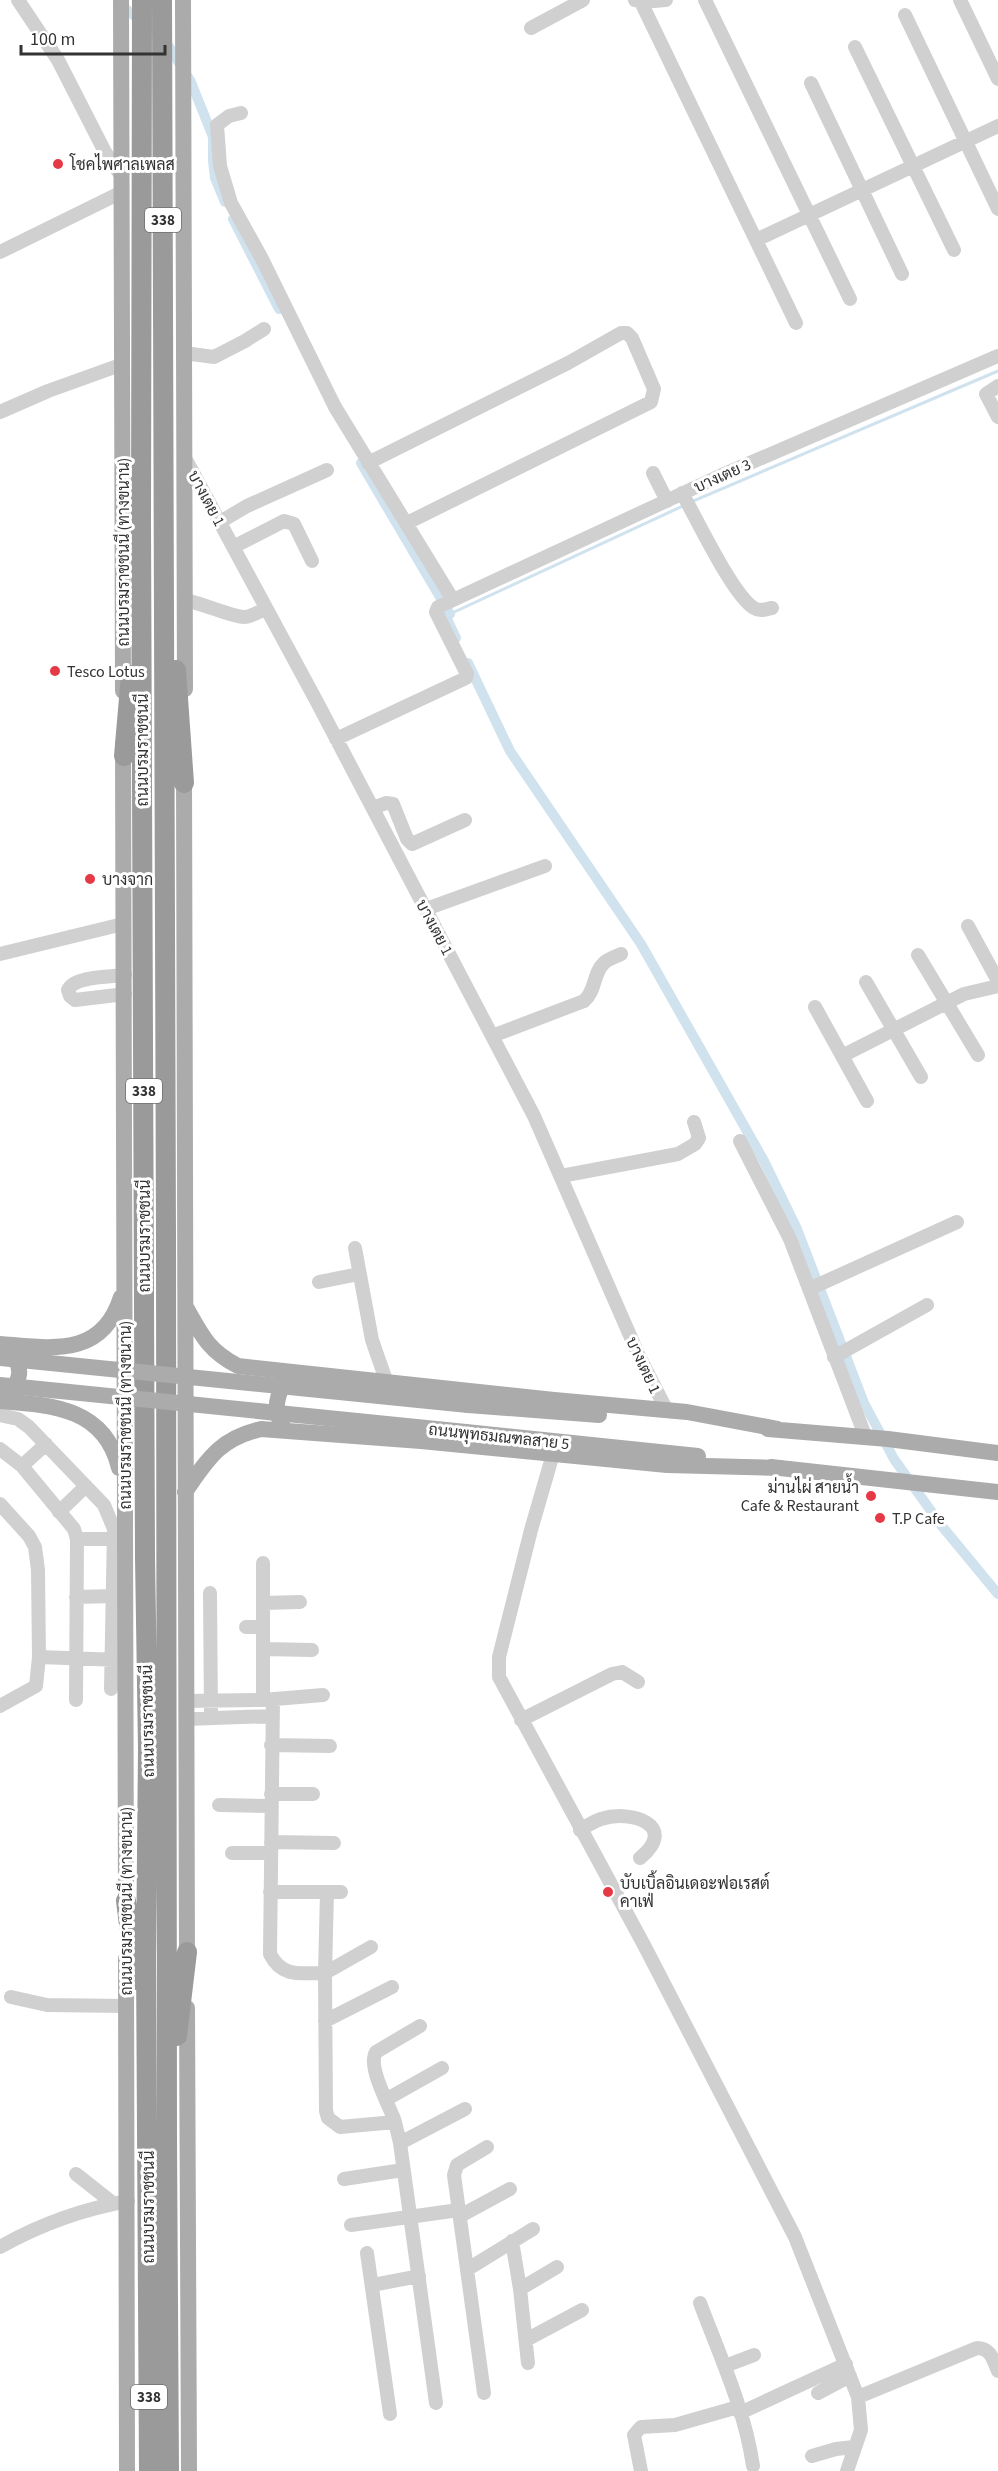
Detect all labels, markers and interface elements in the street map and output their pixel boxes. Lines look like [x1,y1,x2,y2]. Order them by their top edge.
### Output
scale bar [21,18,165,56]
text: 100 m [30,27,75,52]
place label: โชคไพศาลเพลส [69,153,175,176]
marker: โชคไพศาลเพลส [51,157,65,171]
road number: 338 [145,208,181,232]
street label: บางเตย 3 [690,454,754,498]
street label: ถนนบรมราชชนนี (ทางขนาน) [112,458,135,646]
street label: บางเตย 1 [182,467,230,530]
place label: Tesco Lotus [67,661,145,683]
marker: Tesco Lotus [48,664,62,678]
street label: ถนนบรมราชชนนี [131,694,154,806]
place label: บางจาก [102,869,153,891]
marker: บางจาก [83,872,97,886]
street label: บางเตย 1 [410,896,458,959]
road number: 338 [126,1079,162,1103]
street label: ถนนบรมราชชนนี [133,1180,156,1292]
street label: ถนนบรมราชชนนี (ทางขนาน) [114,1321,137,1509]
street label: บางเตย 1 [620,1333,666,1397]
street label: ถนนพุทธมณฑลสาย 5 [427,1419,570,1455]
place label: ม่านไผ่ สายน้ำ Cafe & Restaurant [741,1473,860,1517]
marker: ม่านไผ่ สายน้ำ Cafe & Restaurant [864,1489,878,1503]
place label: T.P Cafe [892,1508,945,1530]
marker: T.P Cafe [873,1511,887,1525]
street label: ถนนบรมราชชนนี [135,1664,160,1778]
street label: ถนนบรมราชชนนี (ทางขนาน) [115,1807,138,1995]
place label: บับเบิ้ลอินเดอะฟอเรสต์ คาเฟ่ [620,1870,770,1913]
marker: บับเบิ้ลอินเดอะฟอเรสต์ คาเฟ่ [601,1885,615,1899]
street label: ถนนบรมราชชนนี [137,2151,160,2263]
road number: 338 [131,2385,167,2409]

